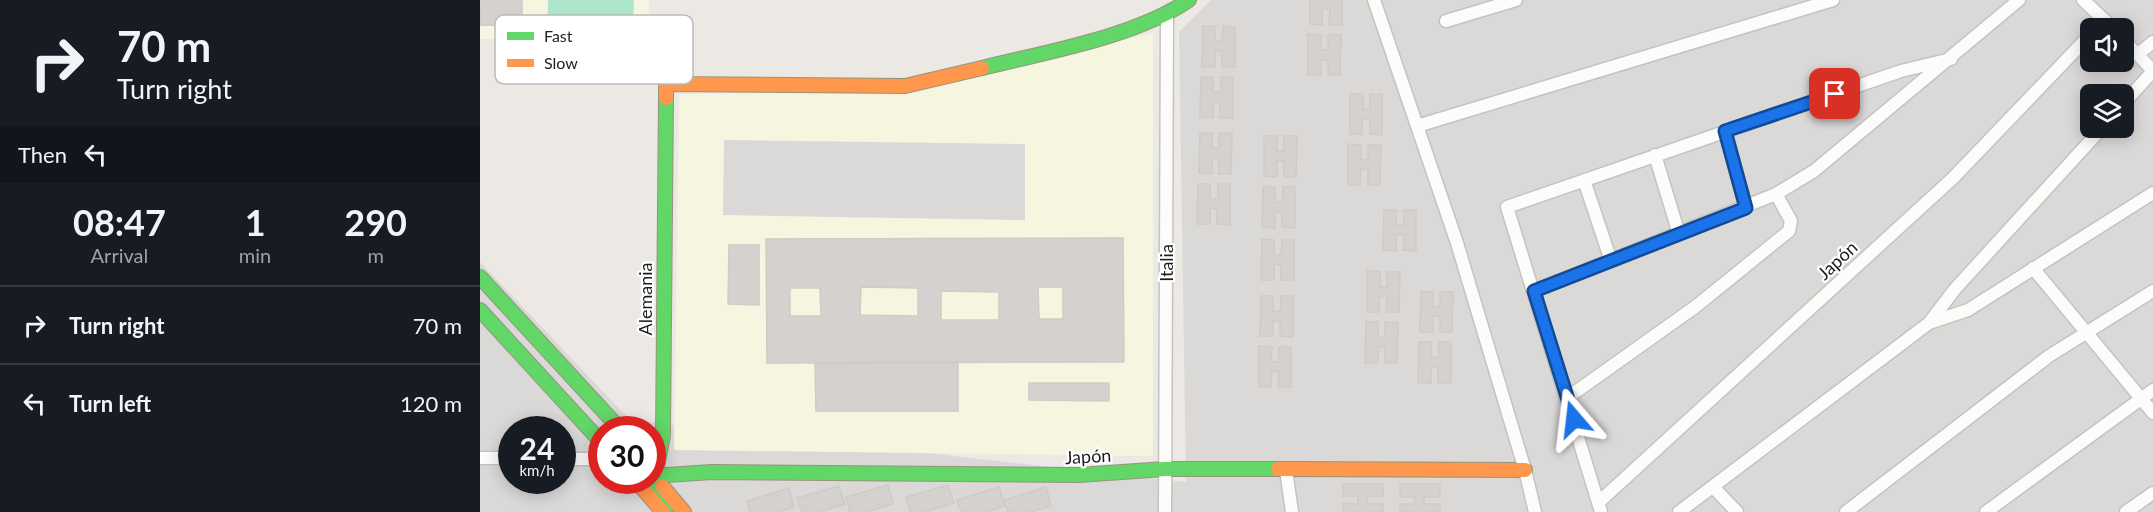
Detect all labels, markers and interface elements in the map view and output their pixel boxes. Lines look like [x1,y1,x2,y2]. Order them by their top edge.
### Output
legend [495,15,693,84]
map controls [2080,18,2134,138]
button: sound [2080,18,2134,72]
text: 70 m [117,21,211,71]
icon: right [18,24,96,102]
text: Fast [544,26,573,45]
text: Slow [544,53,578,72]
pin [1809,68,1860,119]
text: Turn right [117,72,232,105]
icon: arrive [1818,77,1851,110]
button: layers [2080,84,2134,138]
icon: left [79,138,112,171]
text: Then [18,141,67,168]
text: 08:47 [73,200,166,244]
text: 1 [245,200,266,244]
text: 290 [344,200,407,244]
street label: Japón [1812,236,1862,284]
text: Arrival [91,243,148,267]
text: min [239,243,271,267]
text: m [367,243,384,267]
street label: Italia [1155,244,1177,282]
street label: Alemania [634,263,656,335]
icon: right [18,309,51,342]
text: Turn right [69,312,164,339]
text: 70 m [413,312,462,339]
icon: left [18,387,51,420]
position arrow [1542,387,1606,451]
text: Turn left [69,390,151,417]
text: 120 m [400,390,462,417]
speed limit sign: 30 [588,416,666,494]
text: 24 [520,430,554,466]
street label: Japón [1064,444,1112,468]
text: km/h [519,461,555,479]

